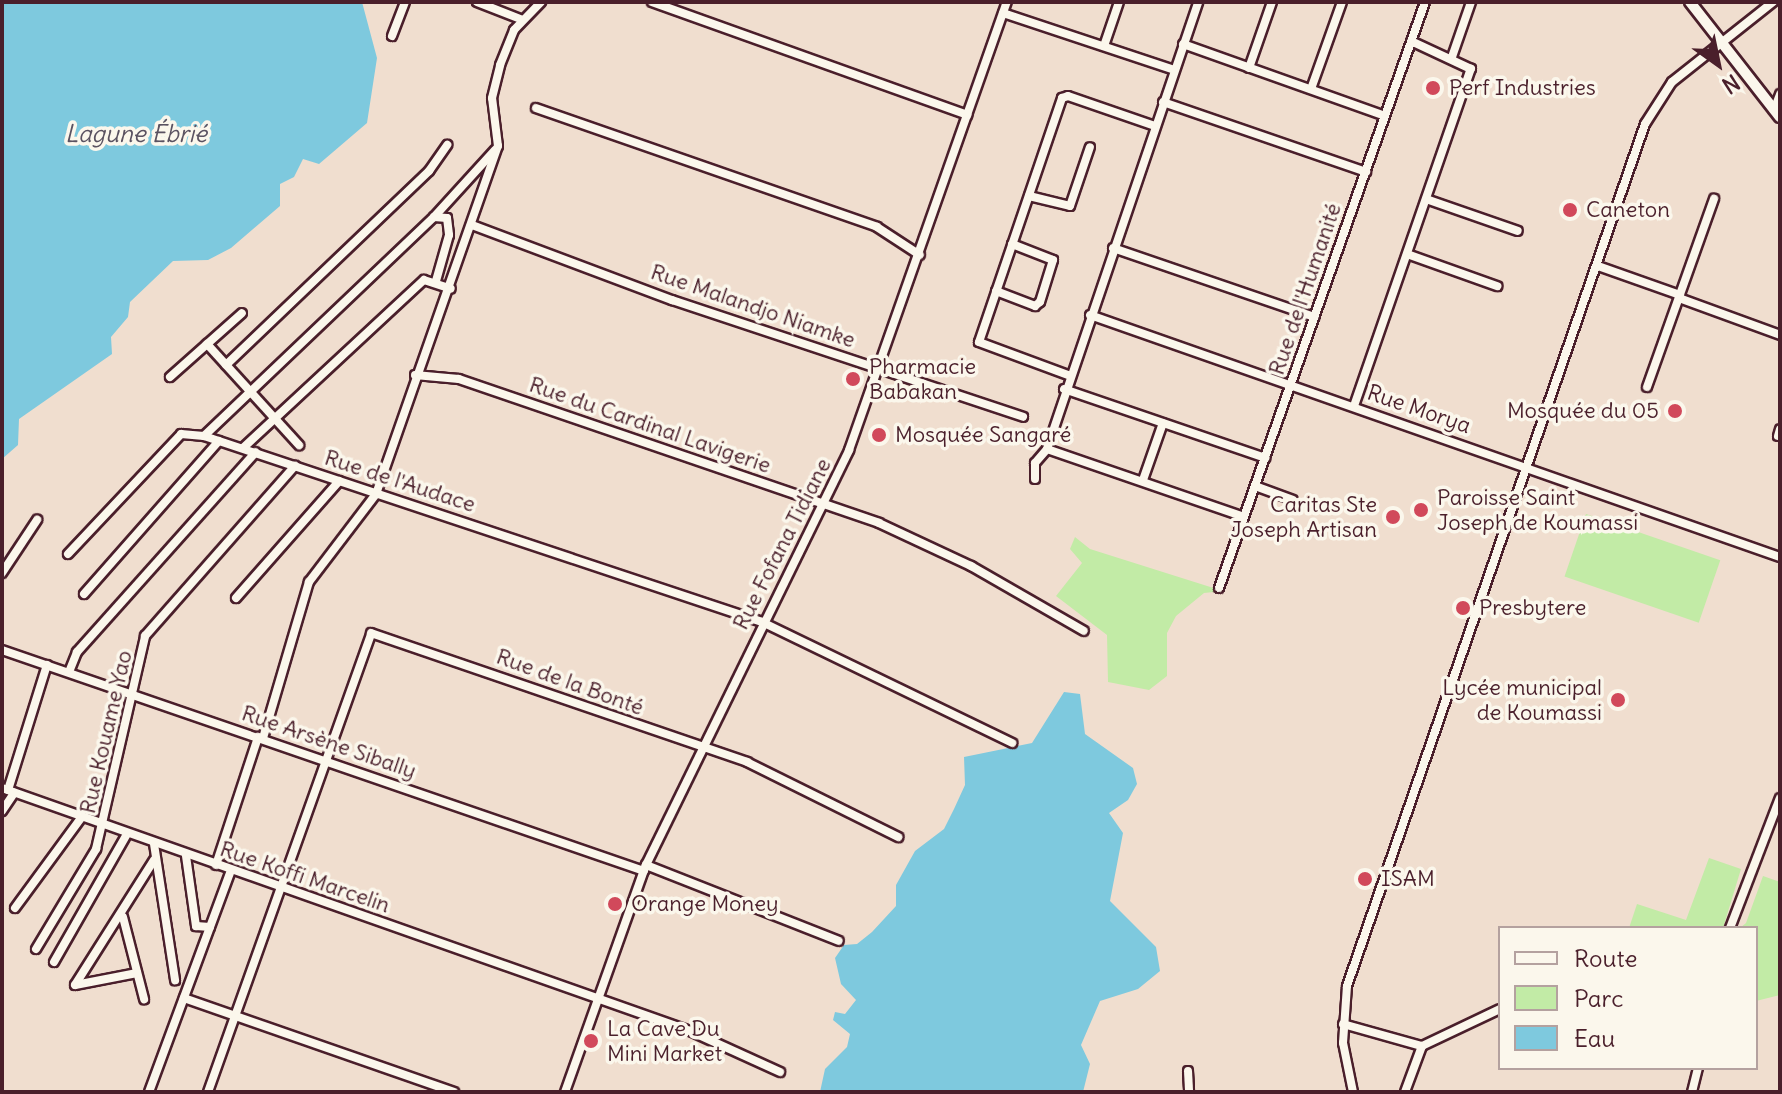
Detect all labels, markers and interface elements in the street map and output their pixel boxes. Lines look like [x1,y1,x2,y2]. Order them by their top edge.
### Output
north arrow [1678,24,1758,104]
text: N [1717,68,1745,100]
place label: Perf Industries [1449,75,1596,101]
marker: Perf Industries [1424,79,1442,97]
water label: Lagune Ébrié [65,120,207,148]
place label: Caneton [1586,197,1670,223]
street label: Rue de l'Humanité [1263,200,1347,378]
marker: Caneton [1561,201,1579,219]
street label: Rue Malandjo Niamke [647,259,859,353]
place label: Pharmacie Babakan [869,353,976,404]
marker: Pharmacie Babakan [844,370,862,388]
street label: Rue du Cardinal Lavigerie [526,371,774,479]
street label: Rue Morya [1364,379,1474,439]
place label: Mosquée du 05 [1507,398,1659,424]
marker: Mosquée du 05 [1666,402,1684,420]
place label: Mosquée Sangaré [895,422,1071,448]
marker: Mosquée Sangaré [870,426,888,444]
street label: Rue de l'Audace [321,444,479,518]
street label: Rue Fofana Tidiane [727,454,837,634]
place label: Paroisse Saint Joseph de Koumassi [1437,484,1638,536]
place label: Caritas Ste Joseph Artisan [1230,491,1377,542]
marker: Paroisse Saint Joseph de Koumassi [1412,501,1430,519]
marker: Caritas Ste Joseph Artisan [1384,508,1402,526]
place label: Presbytere [1479,595,1586,621]
marker: Presbytere [1454,599,1472,617]
street label: Rue de la Bonté [493,643,647,721]
street label: Rue Kouame Yao [74,648,138,816]
place label: Lycée municipal de Koumassi [1442,674,1602,726]
marker: Lycée municipal de Koumassi [1609,691,1627,709]
street label: Rue Arsène Sibally [238,700,420,784]
street label: Rue Koffi Marcelin [216,836,394,918]
place label: ISAM [1381,866,1435,892]
marker: ISAM [1356,870,1374,888]
place label: Orange Money [631,891,779,917]
marker: Orange Money [606,895,624,913]
legend [1498,926,1758,1070]
text: Route [1574,943,1637,973]
text: Parc [1574,983,1623,1013]
place label: La Cave Du Mini Market [607,1015,722,1066]
text: Eau [1574,1023,1615,1053]
marker: La Cave Du Mini Market [582,1032,600,1050]

